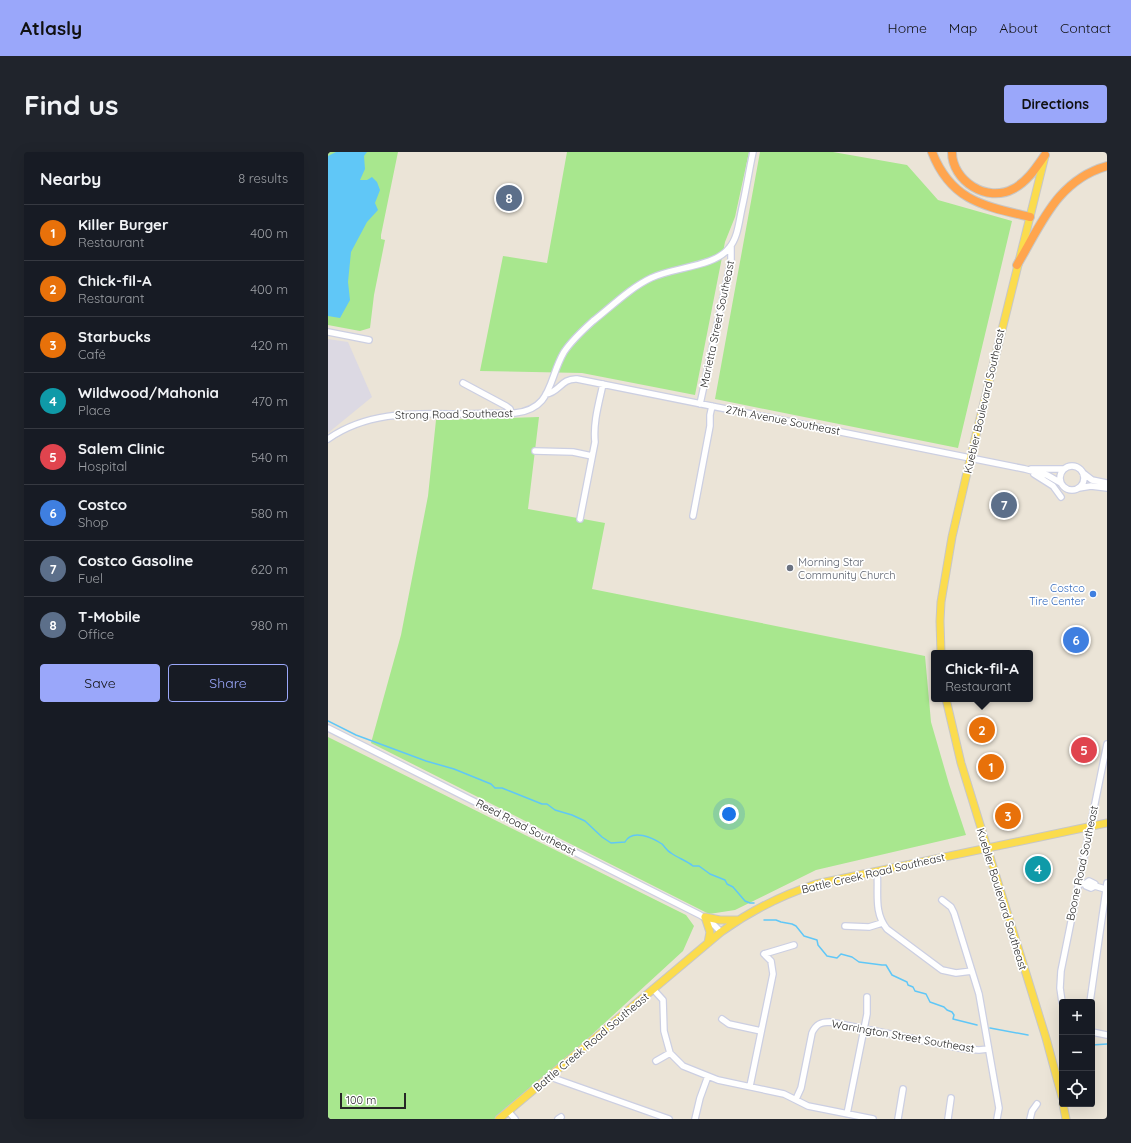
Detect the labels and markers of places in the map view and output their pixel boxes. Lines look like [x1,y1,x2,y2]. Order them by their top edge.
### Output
pin: 8 [496,183,522,213]
pin: 7 [991,490,1017,520]
place label: Morning Star Community Church [798,555,895,582]
marker: Morning Star Community Church [785,563,795,573]
place label: Costco Tire Center [1029,581,1086,608]
marker: Costco Tire Center [1088,589,1098,599]
pin: 6 [1063,625,1089,655]
pin: 2 [969,715,995,745]
pin: 5 [1071,735,1097,765]
pin: 1 [978,752,1004,782]
pin: 3 [995,801,1021,831]
pin: 4 [1025,854,1051,884]

